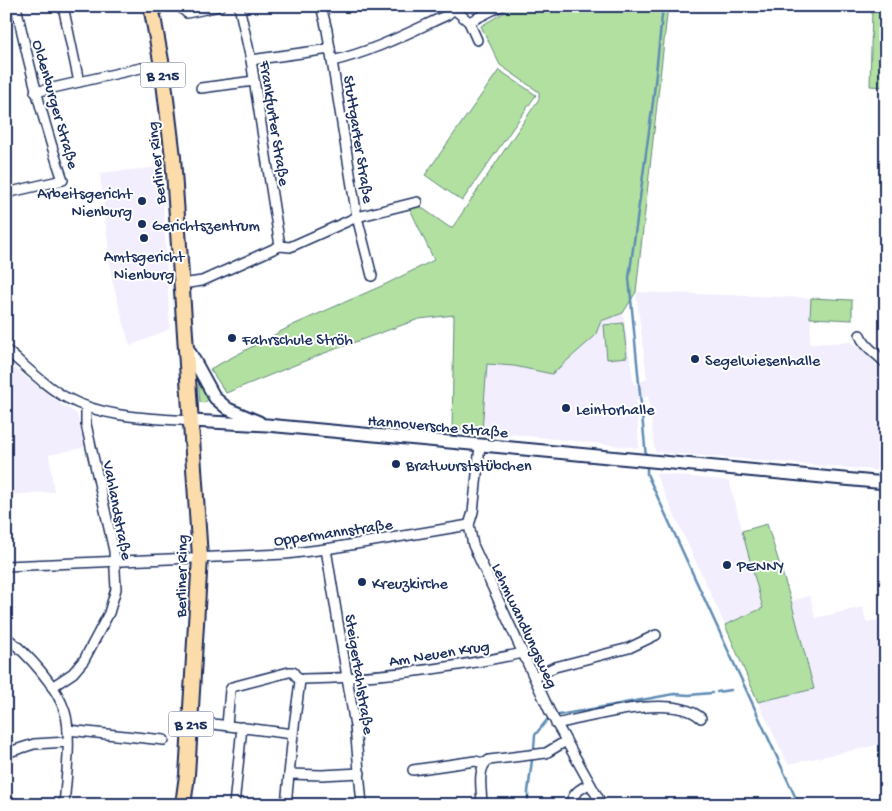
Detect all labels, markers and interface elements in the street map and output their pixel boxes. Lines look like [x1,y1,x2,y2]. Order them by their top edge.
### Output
street label: Oldenburger Straße [26,38,81,172]
street label: Frankfurter Straße [253,59,292,188]
road number: B 215 [140,62,186,88]
street label: Stuttgarter Straße [337,74,376,205]
street label: Berliner Ring [145,120,172,206]
place label: Arbeitsgericht Nienburg [37,186,133,223]
marker: Arbeitsgericht Nienburg [136,195,148,207]
marker: Gerichtszentrum [136,218,148,230]
place label: Gerichtszentrum [152,218,261,237]
marker: Amtsgericht Nienburg [138,232,150,244]
place label: Amtsgericht Nienburg [104,249,186,286]
marker: Fahrschule Ströh [226,332,238,344]
place label: Fahrschule Ströh [241,332,353,351]
marker: Segelwiesenhalle [689,353,701,365]
place label: Segelwiesenhalle [705,353,821,372]
marker: Leintorhalle [560,402,572,414]
place label: Leintorhalle [576,402,655,421]
street label: Hannoversche Straße [367,413,509,444]
street label: Vahlandstraße [96,458,135,563]
marker: Bratwurststübchen [390,458,402,470]
place label: Bratwurststübchen [405,458,532,477]
street label: Oppermannstraße [273,517,395,552]
street label: Berliner Ring [173,534,194,619]
marker: PENNY [721,559,733,571]
place label: PENNY [736,559,784,578]
street label: Lehmwandlungsweg [486,561,560,692]
marker: Kreuzkirche [356,576,368,588]
place label: Kreuzkirche [372,576,449,595]
street label: Steigertahlstraße [339,613,377,737]
street label: Am Neuen Krug [388,638,491,673]
road number: B 215 [168,712,214,736]

